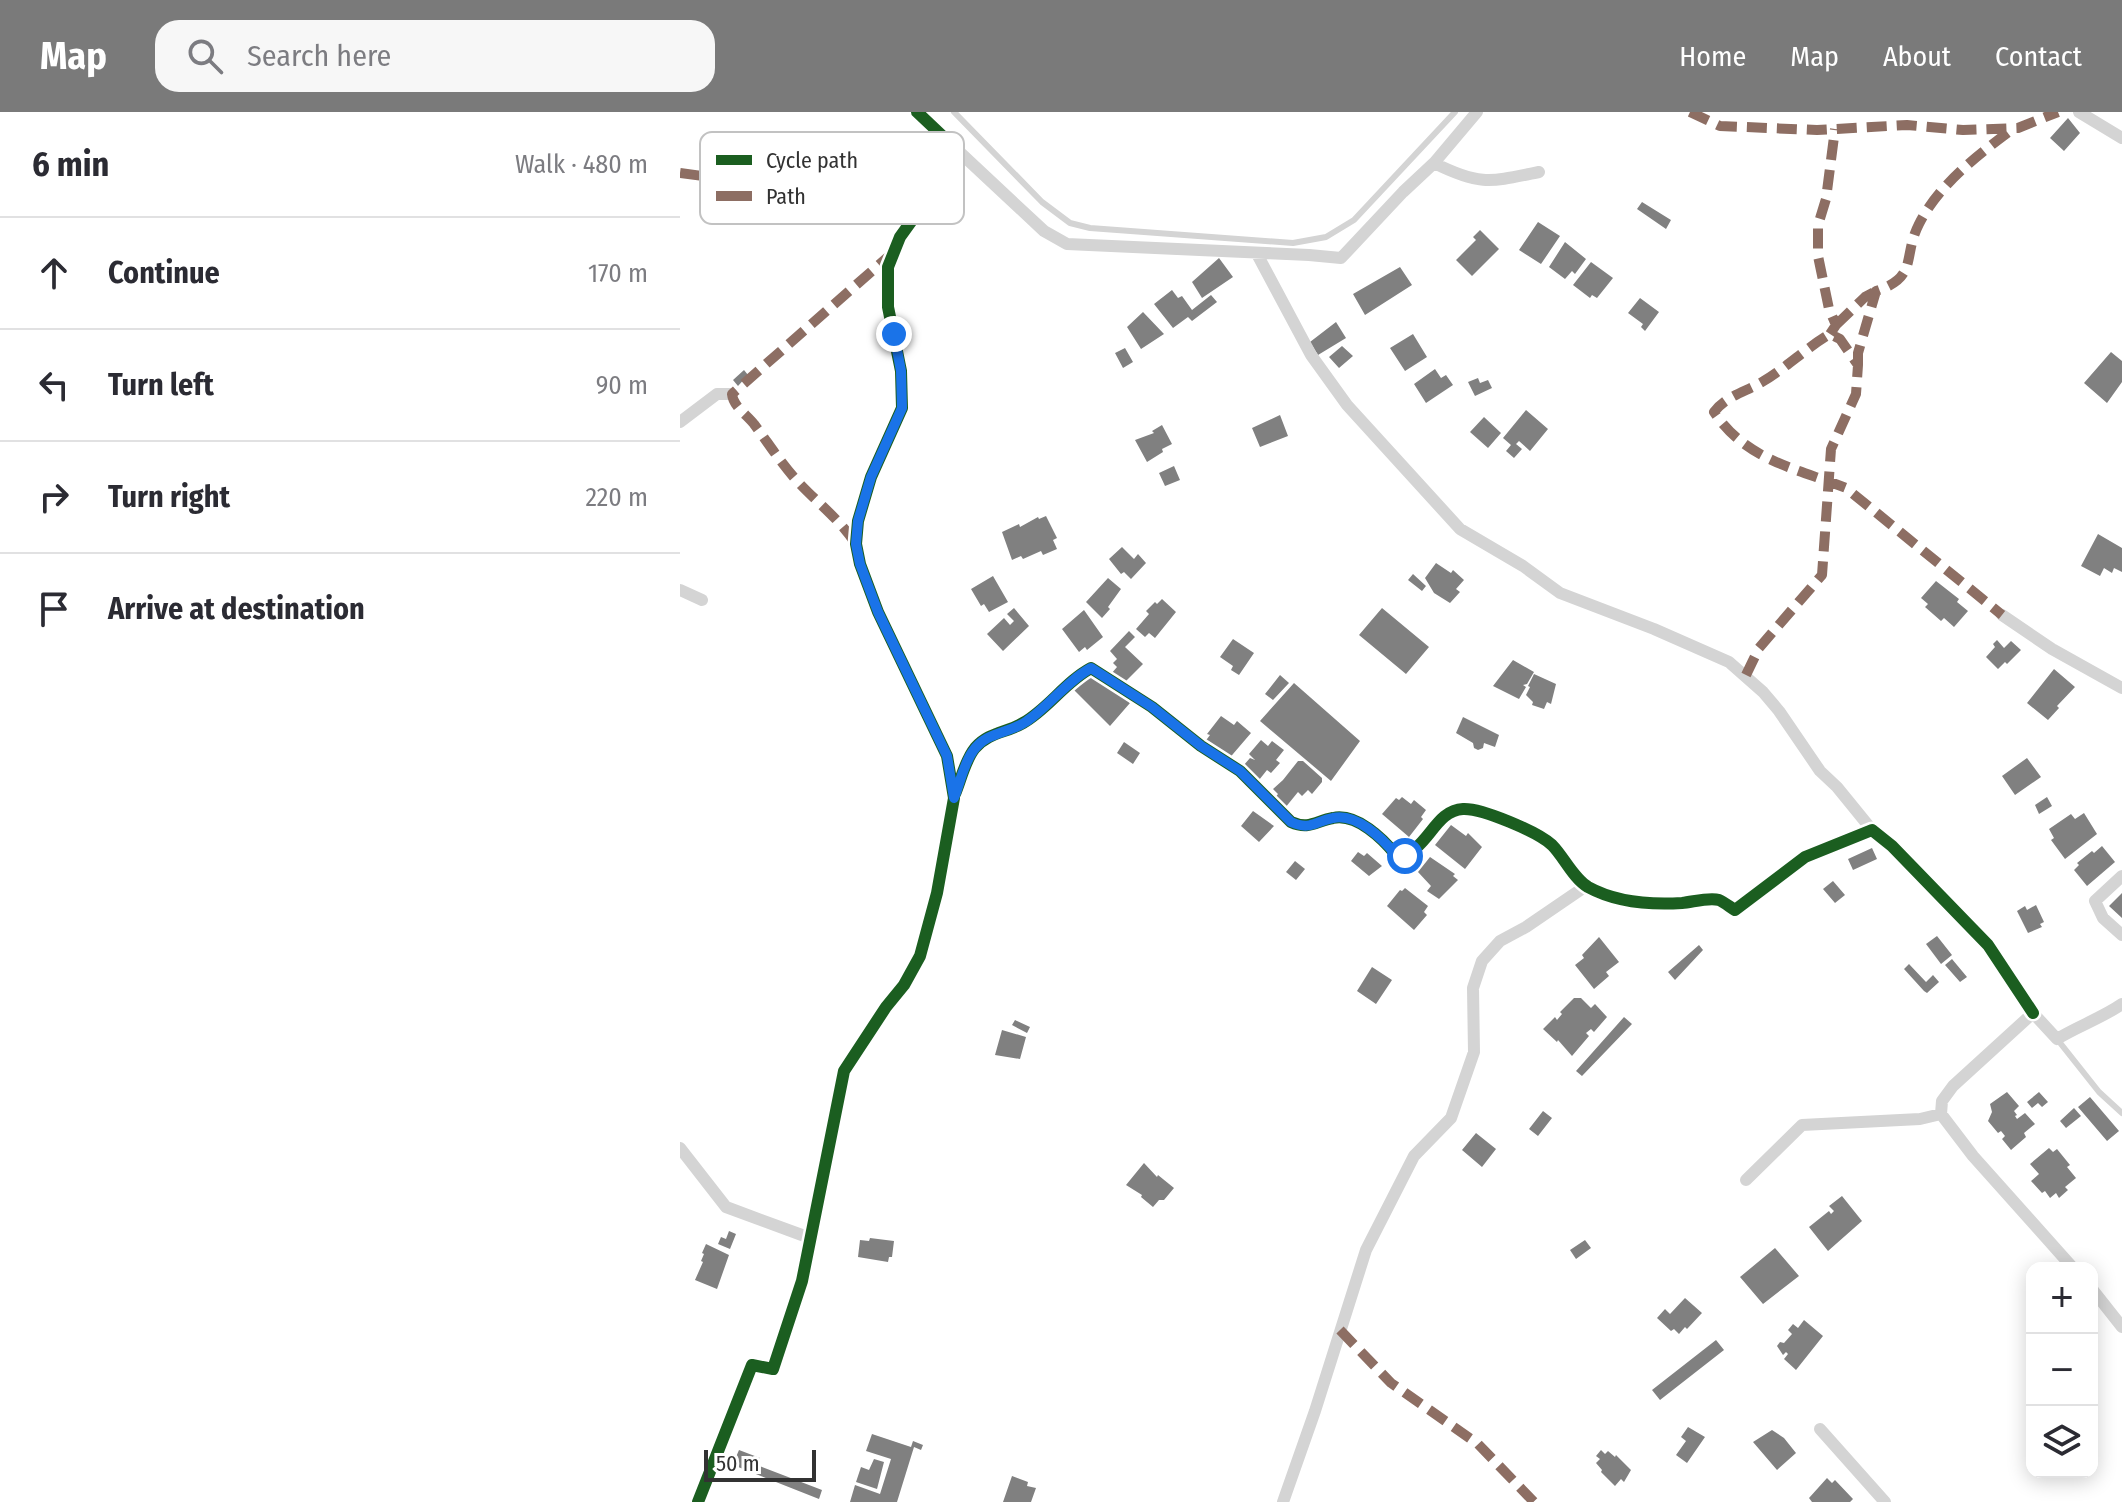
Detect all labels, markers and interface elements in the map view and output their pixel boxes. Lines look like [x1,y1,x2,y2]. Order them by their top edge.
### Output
search box [155,20,715,92]
text: Map [40,33,107,79]
icon: search [183,34,227,78]
text: Search here [247,38,391,74]
text: Home [1679,40,1746,73]
text: Map [1790,40,1839,73]
text: About [1883,40,1951,73]
text: Contact [1995,40,2082,73]
legend [700,132,964,224]
text: 6 min [32,144,109,185]
text: Cycle path [766,147,858,174]
text: Walk · 480 m [515,149,648,180]
text: Path [766,183,806,210]
icon: ahead [32,251,76,295]
text: Continue [108,255,220,291]
text: 170 m [588,258,648,289]
route end [876,316,912,352]
icon: left [32,363,76,407]
text: Turn left [108,367,214,403]
text: 90 m [596,370,648,401]
icon: right [32,475,76,519]
text: Turn right [108,479,230,515]
text: 220 m [585,482,648,513]
icon: arrive [32,587,76,631]
text: Arrive at destination [108,591,365,627]
route start [1387,838,1423,874]
map controls [2026,1262,2098,1478]
button: + [2026,1262,2098,1334]
button: − [2026,1334,2098,1406]
button: layers [2026,1406,2098,1478]
scale bar [704,1446,816,1482]
text: 50 m [716,1450,760,1477]

